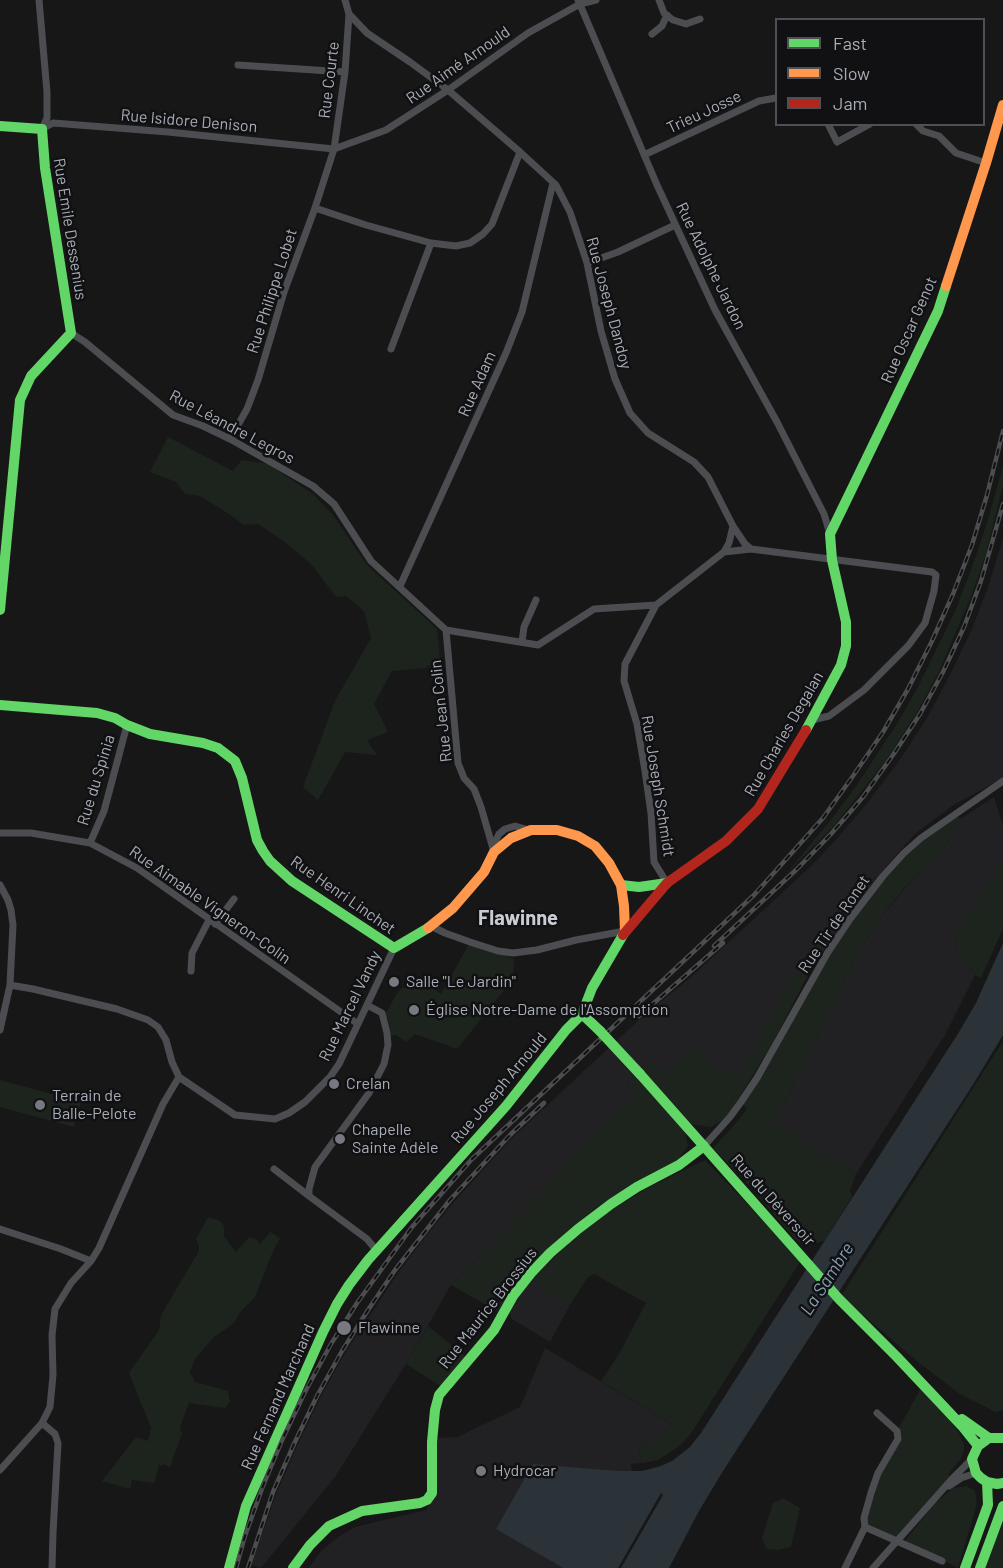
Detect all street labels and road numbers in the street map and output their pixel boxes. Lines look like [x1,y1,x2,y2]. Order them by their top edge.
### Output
street label: Rue Aimé Arnould [402,22,514,108]
street label: Rue Courte [315,40,343,120]
street label: Trieu Josse [664,86,744,138]
street label: Rue Isidore Denison [120,105,258,137]
street label: Rue Emile Dessenius [49,157,91,301]
street label: Rue Adolphe Jardon [672,199,750,333]
street label: Rue Philippe Lobet [243,226,301,356]
street label: Rue Joseph Dandoy [582,235,636,371]
street label: Rue Oscar Genot [877,274,941,386]
street label: Rue Adam [454,348,500,420]
street label: Rue Léandre Legros [166,386,298,468]
street label: Rue Jean Colin [426,659,456,763]
street label: Rue Charles Degalan [740,668,828,800]
street label: Rue Joseph Schmidt [637,714,679,858]
street label: Rue du Spinia [73,732,119,828]
street label: Rue Aimable Vigneron-Colin [126,842,294,968]
street label: Rue Henri Linchet [287,852,399,938]
street label: Rue Tir de Ronet [794,871,874,977]
street label: Rue Marcel Vandy [315,948,385,1064]
street label: Rue Joseph Arnould [447,1029,551,1147]
street label: Rue du Déversoir [727,1150,819,1250]
street label: Rue Maurice Brossius [435,1244,541,1372]
street label: Rue Fernand Marchand [237,1321,319,1473]

